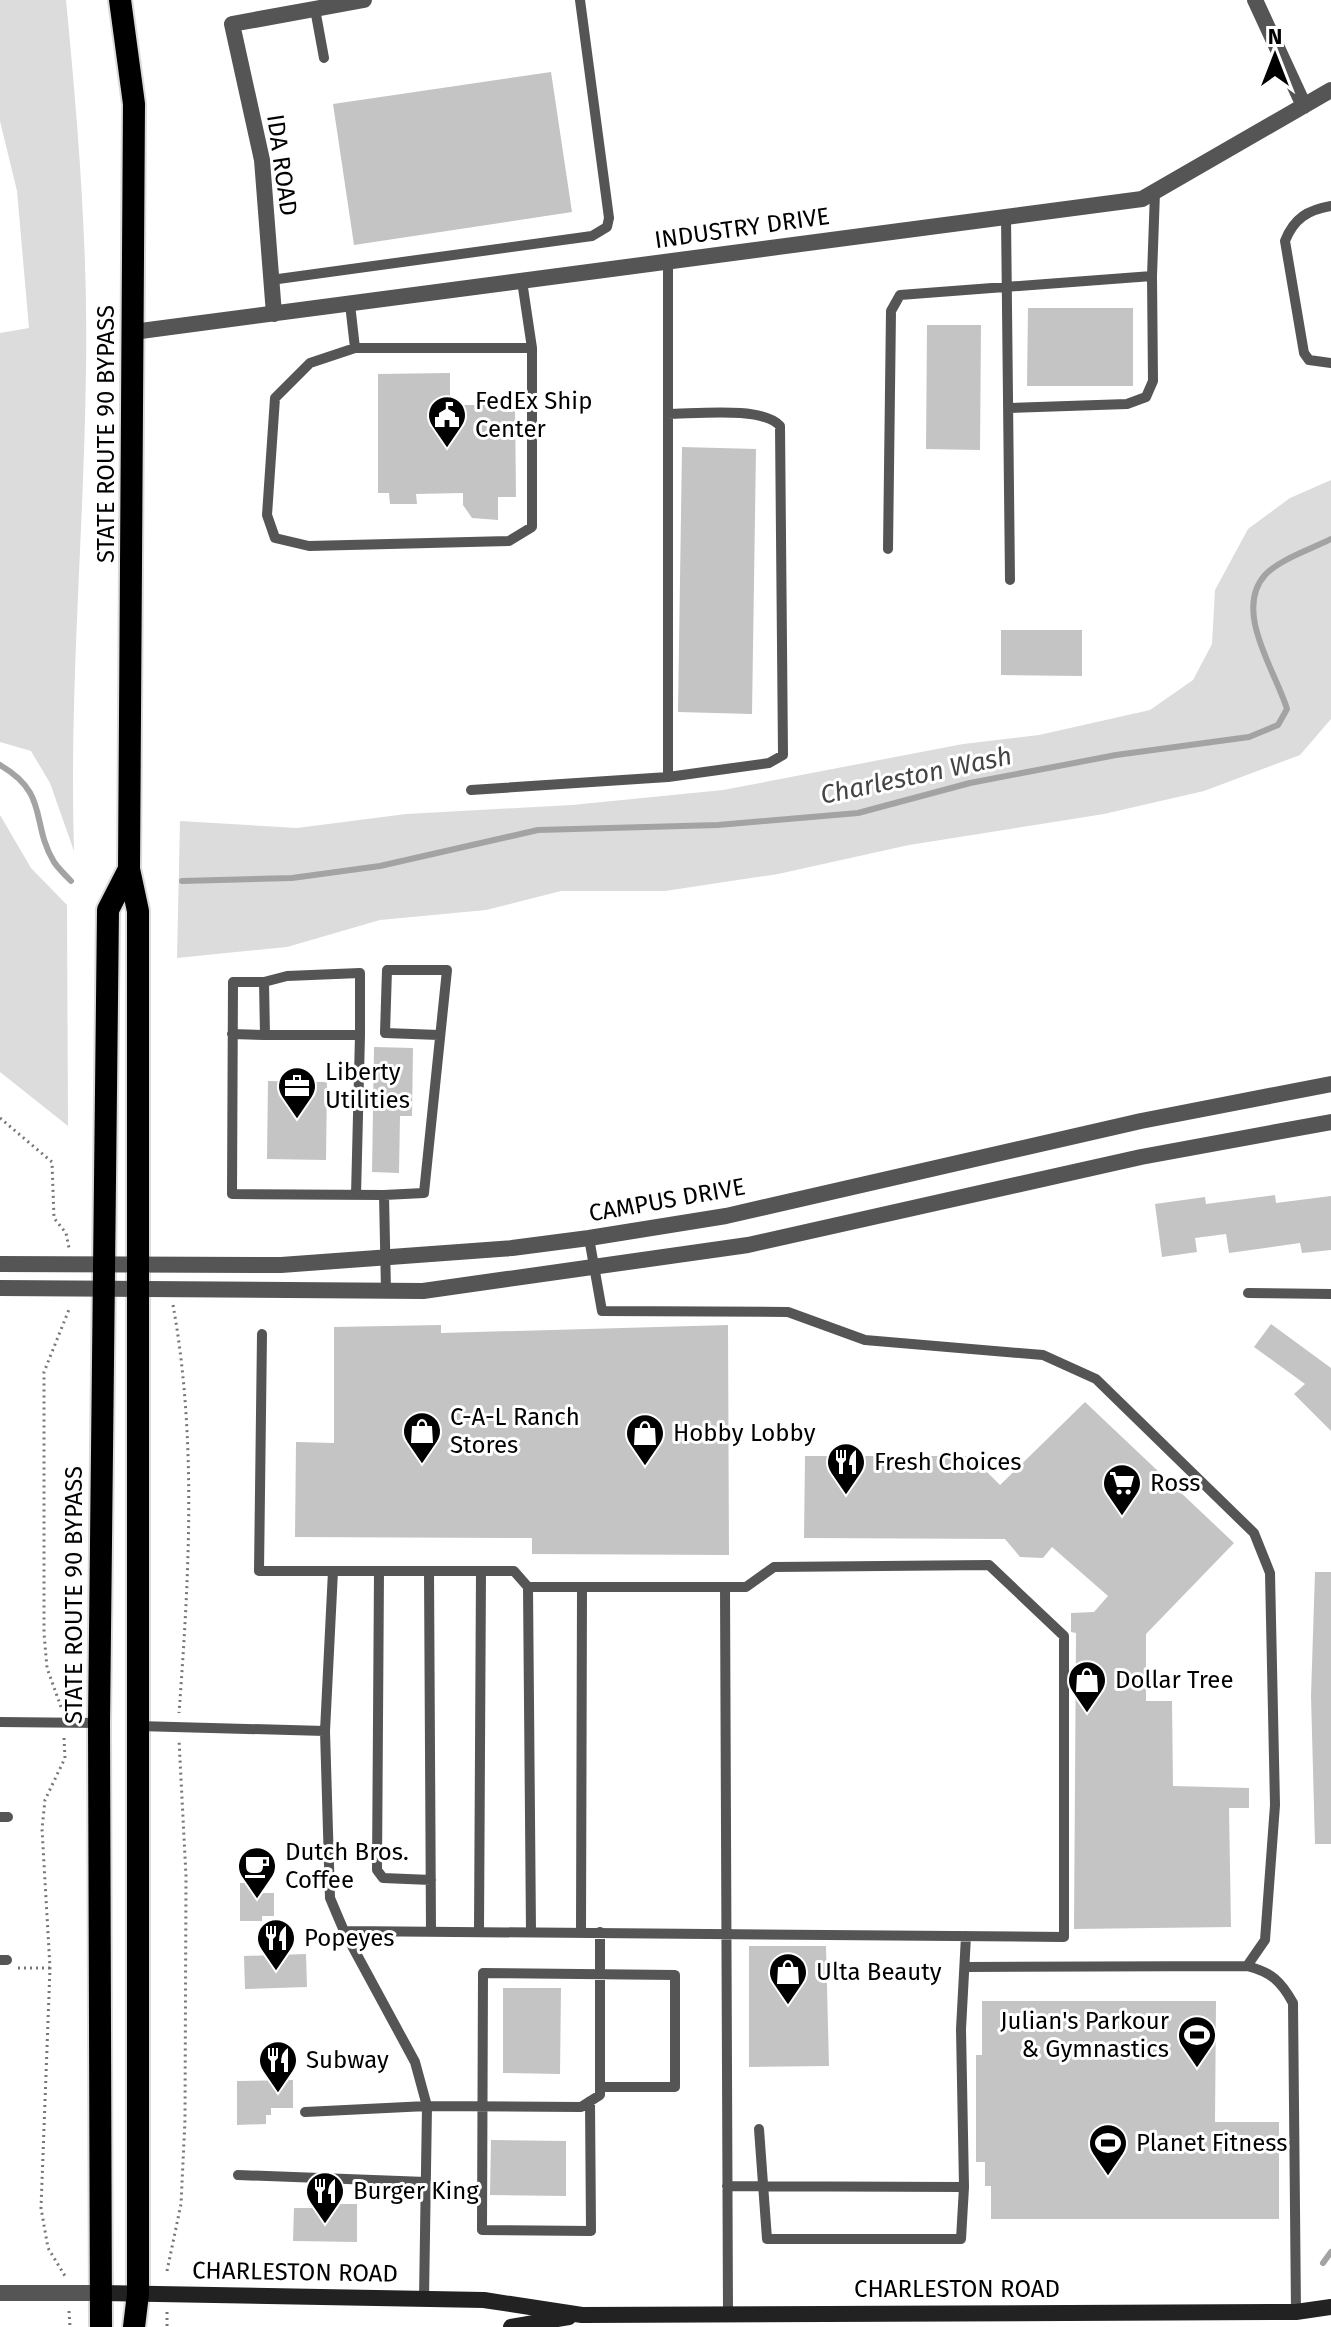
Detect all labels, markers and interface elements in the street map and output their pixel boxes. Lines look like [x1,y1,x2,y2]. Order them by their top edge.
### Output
north arrow [1235,16,1315,96]
text: N [1268,23,1282,50]
street label: IDA ROAD [261,112,303,218]
street label: INDUSTRY DRIVE [653,202,831,254]
street label: STATE ROUTE 90 BYPASS [92,305,120,563]
place label: FedEx Ship Center [475,387,592,443]
public building icon: FedEx Ship Center [426,394,468,449]
water label: Charleston Wash [817,740,1015,811]
place label: Liberty Utilities [325,1058,410,1114]
office icon: Liberty Utilities [276,1065,318,1120]
street label: CAMPUS DRIVE [587,1172,747,1228]
place label: C-A-L Ranch Stores [450,1403,580,1459]
shop icon: C-A-L Ranch Stores [401,1410,443,1465]
shop icon: Hobby Lobby [624,1412,666,1467]
place label: Hobby Lobby [673,1419,816,1447]
restaurant icon: Fresh Choices [825,1441,867,1496]
place label: Fresh Choices [874,1448,1022,1476]
supermarket icon: Ross [1101,1462,1143,1517]
street label: STATE ROUTE 90 BYPASS [60,1466,88,1724]
place label: Ross [1150,1469,1200,1497]
shop icon: Dollar Tree [1066,1659,1108,1714]
place label: Dollar Tree [1115,1666,1234,1694]
place label: Dutch Bros. Coffee [285,1838,409,1894]
cafe icon: Dutch Bros. Coffee [236,1845,278,1900]
restaurant icon: Popeyes [255,1917,297,1972]
place label: Popeyes [304,1924,394,1952]
shop icon: Ulta Beauty [767,1951,809,2006]
place label: Ulta Beauty [816,1958,942,1986]
place label: Julian's Parkour & Gymnastics [1000,2007,1170,2063]
sports icon: Julian's Parkour & Gymnastics [1176,2014,1218,2069]
restaurant icon: Subway [257,2039,299,2094]
place label: Subway [306,2046,389,2074]
sports icon: Planet Fitness [1087,2122,1129,2177]
place label: Planet Fitness [1136,2129,1288,2157]
restaurant icon: Burger King [304,2170,346,2225]
place label: Burger King [353,2177,479,2205]
street label: CHARLESTON ROAD [192,2256,398,2288]
street label: CHARLESTON ROAD [854,2275,1060,2303]

